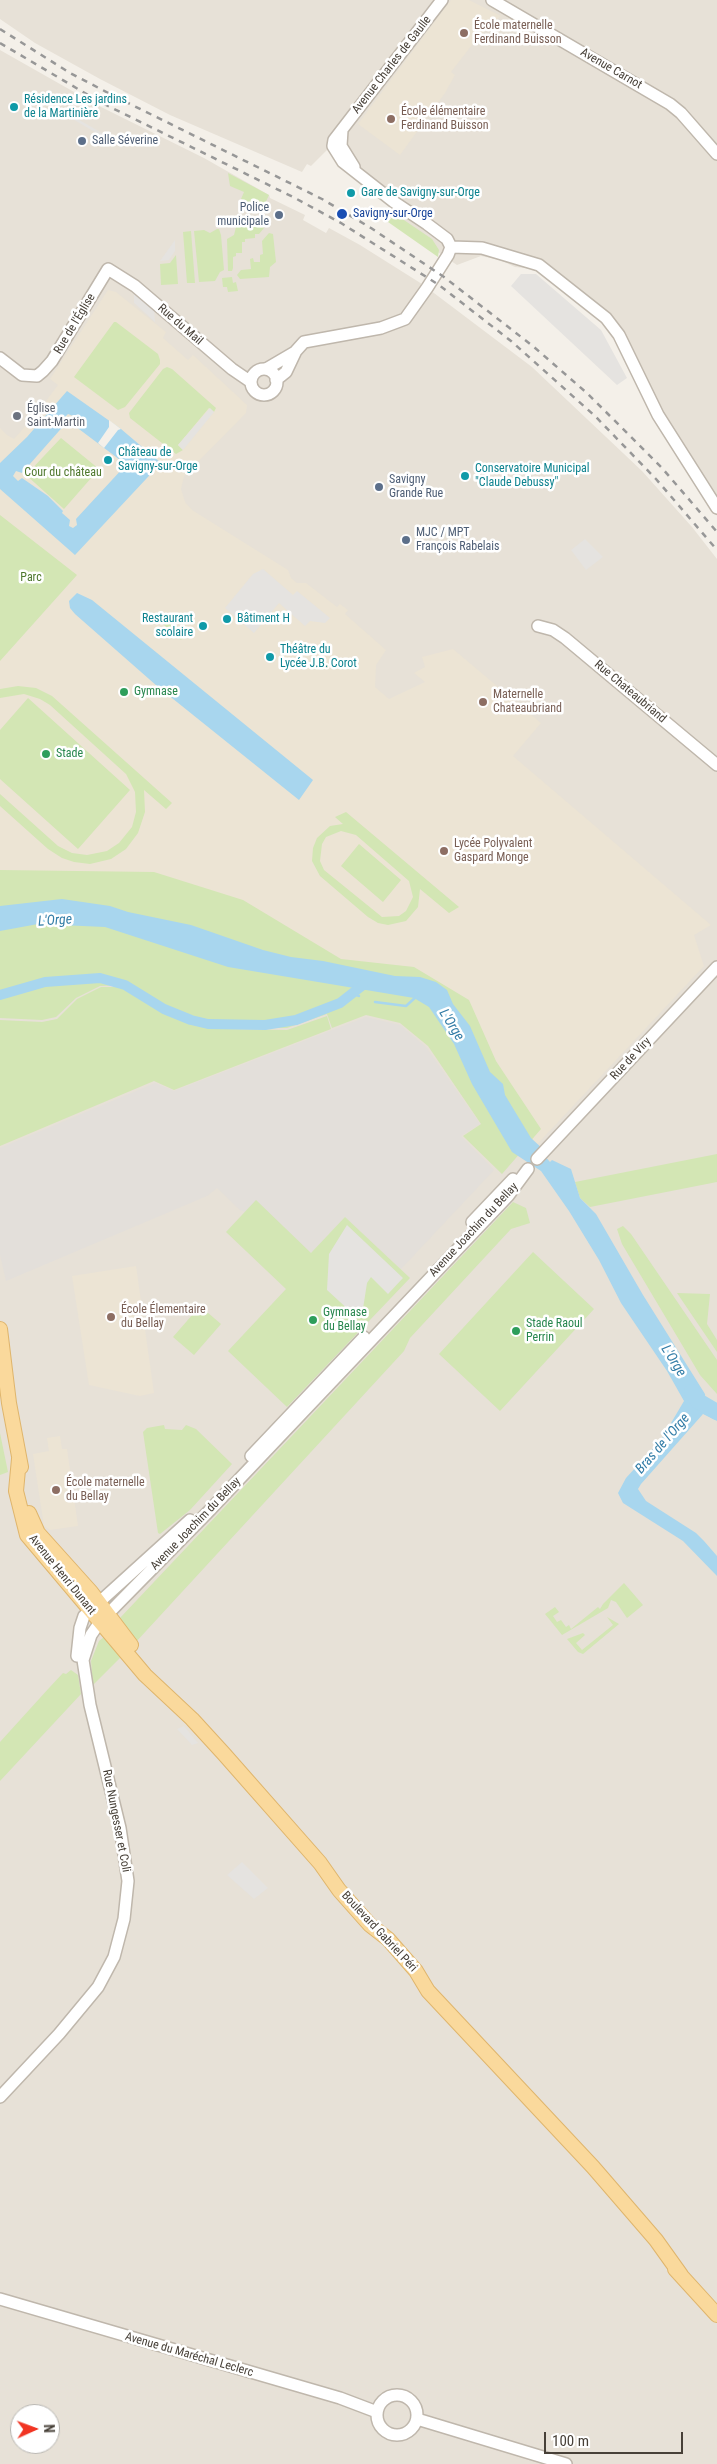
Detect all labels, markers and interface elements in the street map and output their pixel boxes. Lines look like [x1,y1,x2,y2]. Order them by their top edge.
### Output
street label: Avenue Charles de Gaulle [349,13,435,117]
place label: École maternelle Ferdinand Buisson [474,19,561,47]
marker: École maternelle Ferdinand Buisson [458,27,470,39]
street label: Avenue Carnot [578,46,644,92]
place label: Résidence Les jardins de la Martinière [24,93,127,121]
marker: Résidence Les jardins de la Martinière [8,101,20,113]
place label: École élémentaire Ferdinand Buisson [401,105,488,133]
marker: École élémentaire Ferdinand Buisson [385,113,397,125]
place label: Salle Séverine [92,134,158,148]
marker: Salle Séverine [76,135,88,147]
place label: Gare de Savigny-sur-Orge [361,186,480,200]
marker: Gare de Savigny-sur-Orge [345,187,357,199]
place label: Police municipale [217,201,269,229]
marker: Savigny-sur-Orge [335,207,349,221]
place label: Savigny-sur-Orge [353,207,433,221]
marker: Police municipale [273,209,285,221]
street label: Rue de l'Église [51,291,99,357]
street label: Rue du Mail [154,301,206,349]
place label: Église Saint-Martin [27,402,85,430]
marker: Église Saint-Martin [11,410,23,422]
place label: Château de Savigny-sur-Orge [118,446,198,474]
marker: Château de Savigny-sur-Orge [102,454,114,466]
place label: Conservatoire Municipal "Claude Debussy" [475,462,590,490]
park label: Cour du château [24,466,102,480]
marker: Conservatoire Municipal "Claude Debussy" [459,470,471,482]
place label: Savigny Grande Rue [389,473,443,501]
marker: Savigny Grande Rue [373,481,385,493]
place label: MJC / MPT François Rabelais [416,526,500,554]
marker: MJC / MPT François Rabelais [400,534,412,546]
park label: Parc [20,571,42,585]
place label: Restaurant scolaire [142,612,193,640]
place label: Bâtiment H [237,612,290,626]
marker: Bâtiment H [221,613,233,625]
marker: Restaurant scolaire [197,620,209,632]
place label: Théâtre du Lycée J.B. Corot [280,643,357,671]
marker: Théâtre du Lycée J.B. Corot [264,651,276,663]
street label: Rue Chateaubriand [591,658,669,726]
place label: Gymnase [134,685,178,699]
marker: Gymnase [118,686,130,698]
place label: Maternelle Chateaubriand [493,688,562,716]
marker: Maternelle Chateaubriand [477,696,489,708]
place label: Stade [56,747,83,761]
marker: Stade [40,748,52,760]
place label: Lycée Polyvalent Gaspard Monge [454,837,532,865]
marker: Lycée Polyvalent Gaspard Monge [438,845,450,857]
water label: L'Orge [37,911,73,931]
water label: L'Orge [435,1006,467,1044]
street label: Rue de Viry [608,1035,654,1083]
street label: Avenue Joachim du Bellay [427,1180,521,1280]
place label: École Élementaire du Bellay [121,1303,206,1331]
place label: Gymnase du Bellay [323,1306,367,1334]
marker: École Élementaire du Bellay [105,1311,117,1323]
marker: Gymnase du Bellay [307,1314,319,1326]
place label: Stade Raoul Perrin [526,1317,583,1345]
marker: Stade Raoul Perrin [510,1325,522,1337]
water label: L'Orge [657,1342,689,1380]
water label: Bras de l'Orge [632,1411,694,1477]
street label: Avenue Joachim du Bellay [148,1475,244,1573]
place label: École maternelle du Bellay [66,1476,145,1504]
marker: École maternelle du Bellay [50,1484,62,1496]
street label: Avenue Henri Dunant [25,1532,99,1618]
street label: Rue Nungesser et Coli [99,1768,133,1874]
street label: Boulevard Gabriel Péri [338,1889,420,1975]
street label: Avenue du Maréchal Leclerc [123,2330,255,2380]
north arrow [10,2404,60,2454]
scale bar [547,2422,686,2454]
text: N [41,2424,57,2433]
text: 100 m [552,2432,589,2450]

